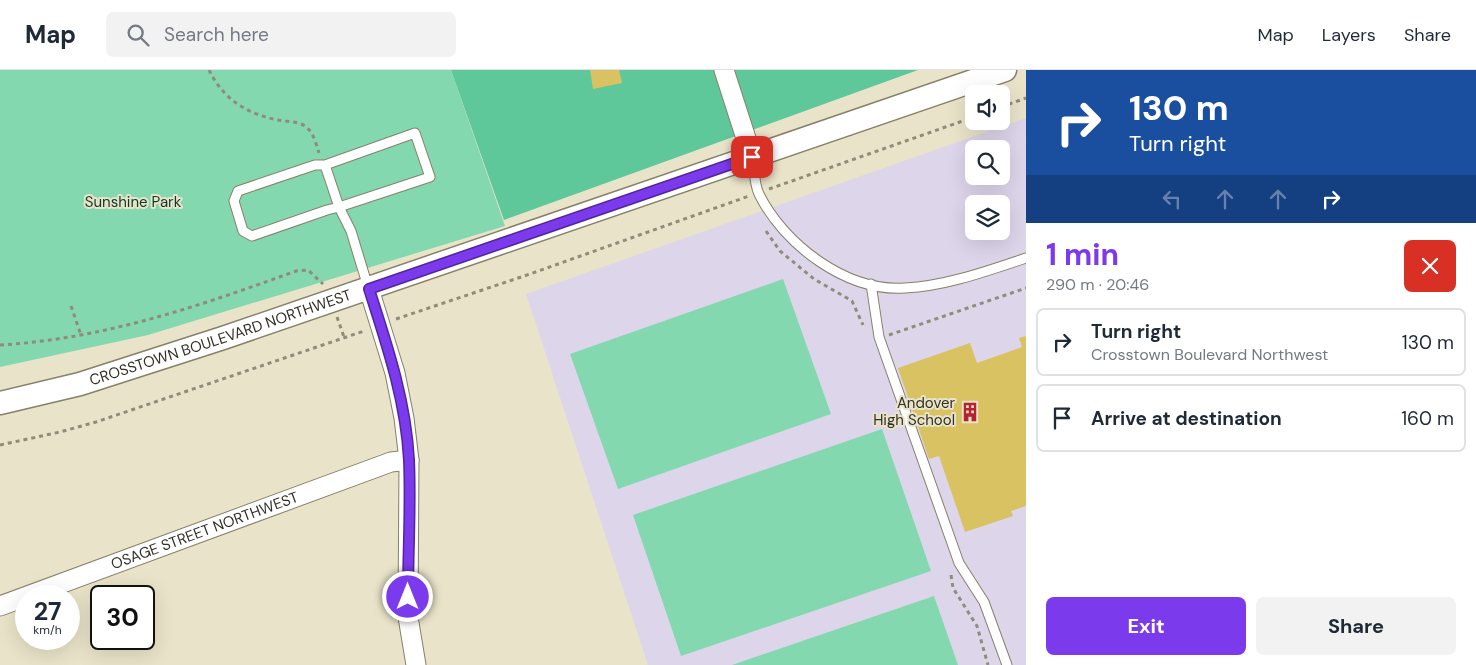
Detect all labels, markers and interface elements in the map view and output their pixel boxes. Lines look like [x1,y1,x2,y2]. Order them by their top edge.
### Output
search box [106,12,456,57]
text: Map [25,19,76,50]
icon: search [124,21,152,49]
text: Search here [164,22,269,47]
text: Map [1258,23,1294,47]
text: Layers [1322,23,1376,47]
text: Share [1404,23,1451,47]
map controls [965,85,1010,240]
button: sound [965,85,1010,130]
text: 130 m [1129,85,1229,131]
icon: right [1046,90,1111,155]
text: Turn right [1129,129,1226,158]
pin [731,136,773,178]
button: search [965,140,1010,185]
icon: arrive [738,143,766,171]
icon: left [1158,185,1186,213]
icon: ahead [1211,185,1239,213]
icon: ahead [1264,185,1292,213]
icon: right [1317,185,1345,213]
park label: Sunshine Park [85,192,182,212]
button: layers [965,195,1010,240]
text: 1 min [1046,235,1119,274]
button: close [1404,240,1456,292]
text: 290 m · 20:46 [1046,274,1149,295]
street label: CROSSTOWN BOULEVARD NORTHWEST [87,285,354,390]
text: Turn right [1091,319,1181,344]
icon: right [1048,328,1076,356]
text: 130 m [1402,330,1454,355]
text: Crosstown Boulevard Northwest [1091,344,1328,365]
place label: Andover High School [873,393,955,430]
building icon: Andover High School [959,401,981,423]
icon: arrive [1048,404,1076,432]
text: Arrive at destination [1091,406,1282,431]
text: 160 m [1401,406,1454,431]
street label: OSAGE STREET NORTHWEST [108,487,301,574]
position arrow [381,570,433,622]
speed limit sign: 30 [90,585,155,650]
text: 27 [34,595,61,628]
button: Exit [1046,597,1246,655]
button: Share [1256,597,1456,655]
text: km/h [33,622,62,638]

